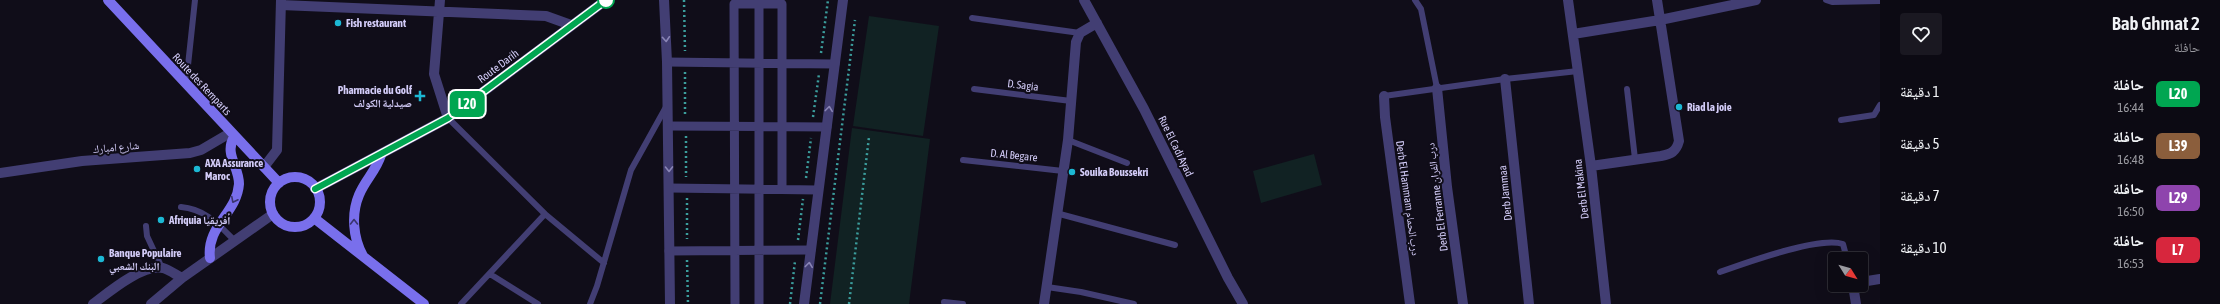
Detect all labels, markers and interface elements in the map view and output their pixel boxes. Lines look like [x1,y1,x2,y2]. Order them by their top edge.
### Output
unlabelled marker [597,0,615,9]
text: Bab Ghmat 2 [2112,12,2200,34]
button: heart [1900,13,1942,55]
place label: Fish restaurant [346,17,407,29]
marker: Fish restaurant [333,18,343,28]
one-way arrow [662,36,670,42]
text: حافلة [2174,40,2200,55]
street label: Route Darih [475,47,521,85]
street label: Route des Remparts [170,51,234,117]
text: حافلة [2113,76,2144,93]
street label: D. Sagia [1007,77,1039,93]
text: 1 دقيقة [1900,83,1940,100]
place label: Pharmacie du Golf صيدلية الكولف [338,84,413,110]
text: L20 [2169,86,2187,102]
marker: Pharmacie du Golf صيدلية الكولف [415,91,425,101]
line badge: L20 [444,91,490,117]
text: L20 [458,96,476,112]
text: 16:44 [2117,100,2144,115]
place label: Riad la joie [1687,101,1732,113]
marker: Riad la joie [1674,102,1684,112]
one-way arrow [824,106,833,112]
street label: Rue El Cadi Ayad [1156,114,1196,178]
text: حافلة [2113,128,2144,145]
text: 5 دقيقة [1900,135,1940,152]
text: L39 [2169,138,2187,154]
street label: شارع امبارك [92,139,140,156]
street label: Derb El Hammam درب الحمام [1393,140,1422,257]
street label: Derb El Ferranne درب الفران [1424,141,1451,252]
street label: D. Al Begare [990,147,1038,163]
text: 16:48 [2117,152,2144,167]
place label: AXA Assurance Maroc [204,157,263,182]
street label: Derb El Makina [1571,158,1591,220]
marker: AXA Assurance Maroc [192,164,202,174]
street label: Derb Jammaa [1496,165,1514,221]
one-way arrow [665,166,673,172]
place label: Souika Boussekri [1080,166,1149,178]
marker: Souika Boussekri [1067,167,1077,177]
text: حافلة [2113,180,2144,197]
text: 7 دقيقة [1900,187,1940,204]
text: L29 [2169,190,2187,206]
one-way arrow [231,196,239,203]
text: 16:50 [2117,204,2144,219]
place label: Afriquia أفريقيا [168,213,231,227]
marker: Afriquia أفريقيا [156,215,166,225]
one-way arrow [350,219,358,225]
text: حافلة [2113,232,2144,249]
text: 10 دقيقة [1900,239,1947,256]
text: L7 [2172,242,2184,258]
place label: Banque Populaire البنك الشعبي [109,247,181,275]
north arrow [1828,252,1868,292]
map controls [1828,252,1868,292]
marker: Banque Populaire البنك الشعبي [96,254,106,264]
text: 16:53 [2117,256,2144,271]
one-way arrow [804,262,813,268]

